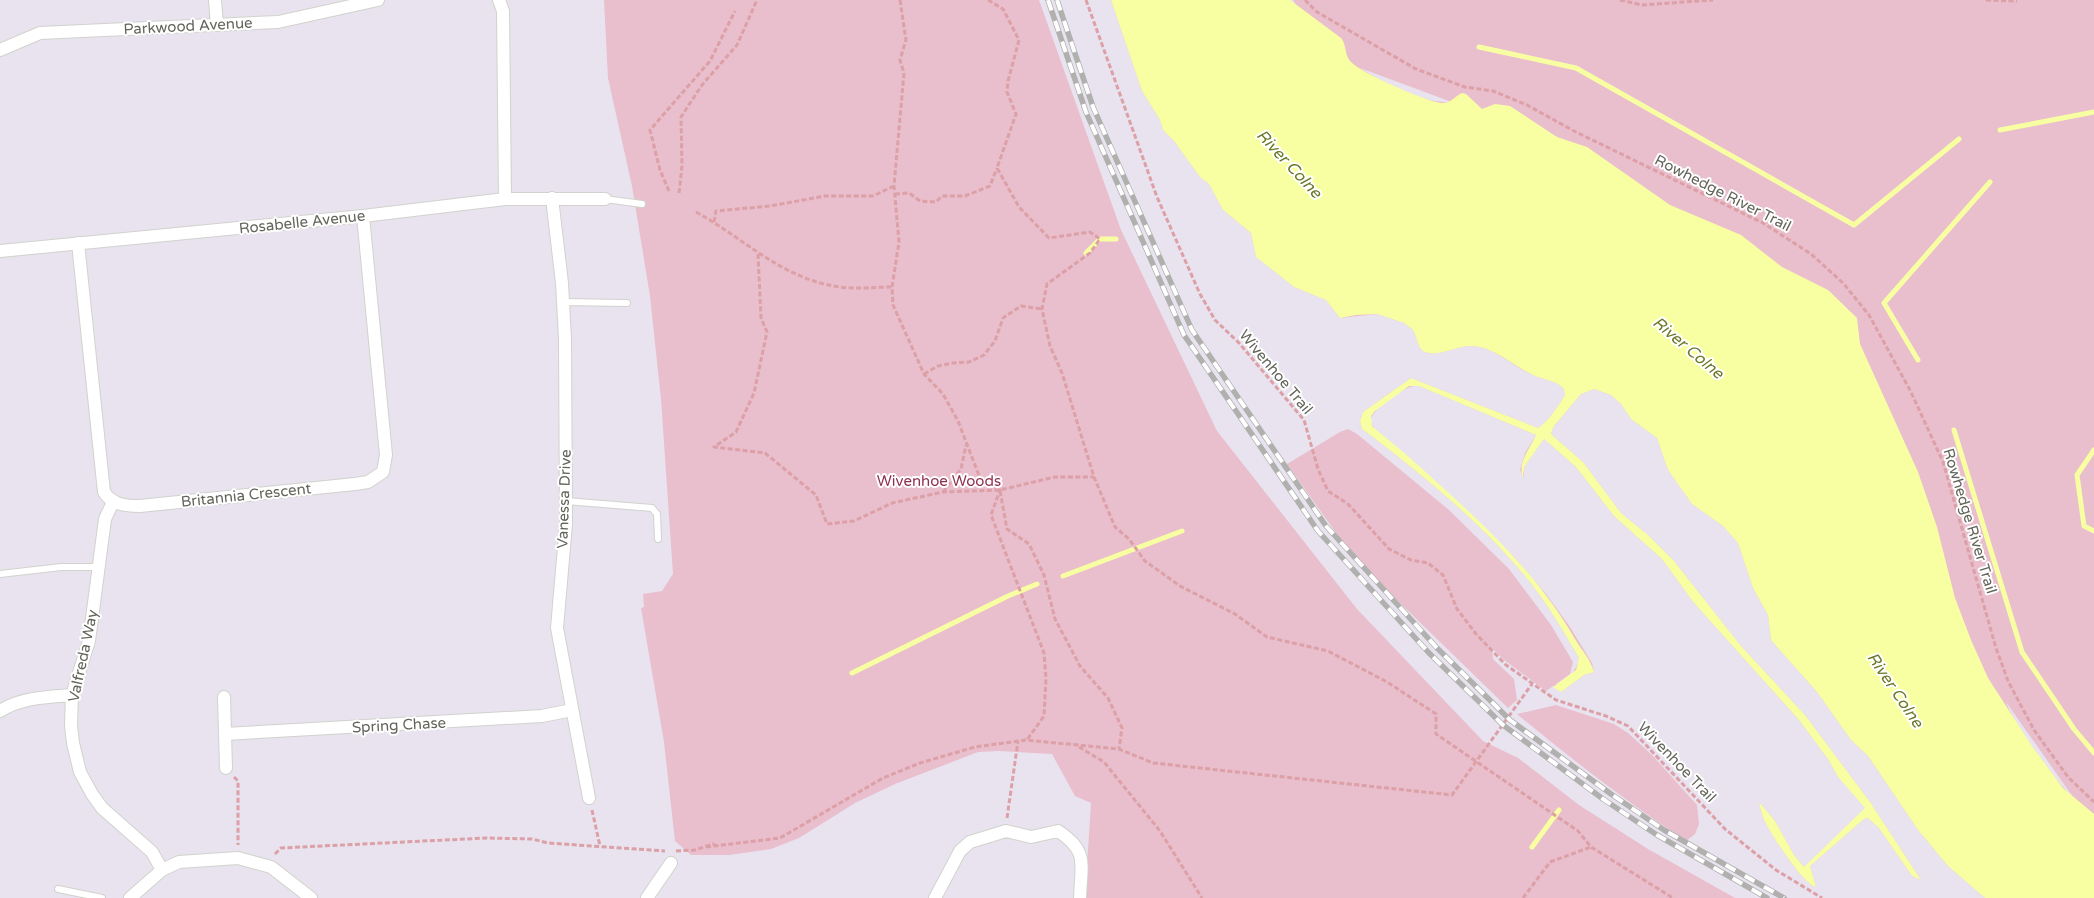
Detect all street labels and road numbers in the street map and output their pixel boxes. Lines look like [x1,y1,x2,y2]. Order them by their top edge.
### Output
street label: Parkwood Avenue [123,14,253,38]
street label: Rowhedge River Trail [1652,151,1794,235]
street label: Rosabelle Avenue [238,206,366,238]
street label: Wivenhoe Trail [1235,326,1317,418]
street label: Rowhedge River Trail [1939,446,2001,596]
street label: Vanessa Drive [553,449,575,549]
street label: Britannia Crescent [180,479,312,511]
street label: Valfreda Way [64,608,102,704]
street label: Spring Chase [351,714,447,736]
street label: Wivenhoe Trail [1634,718,1720,806]

